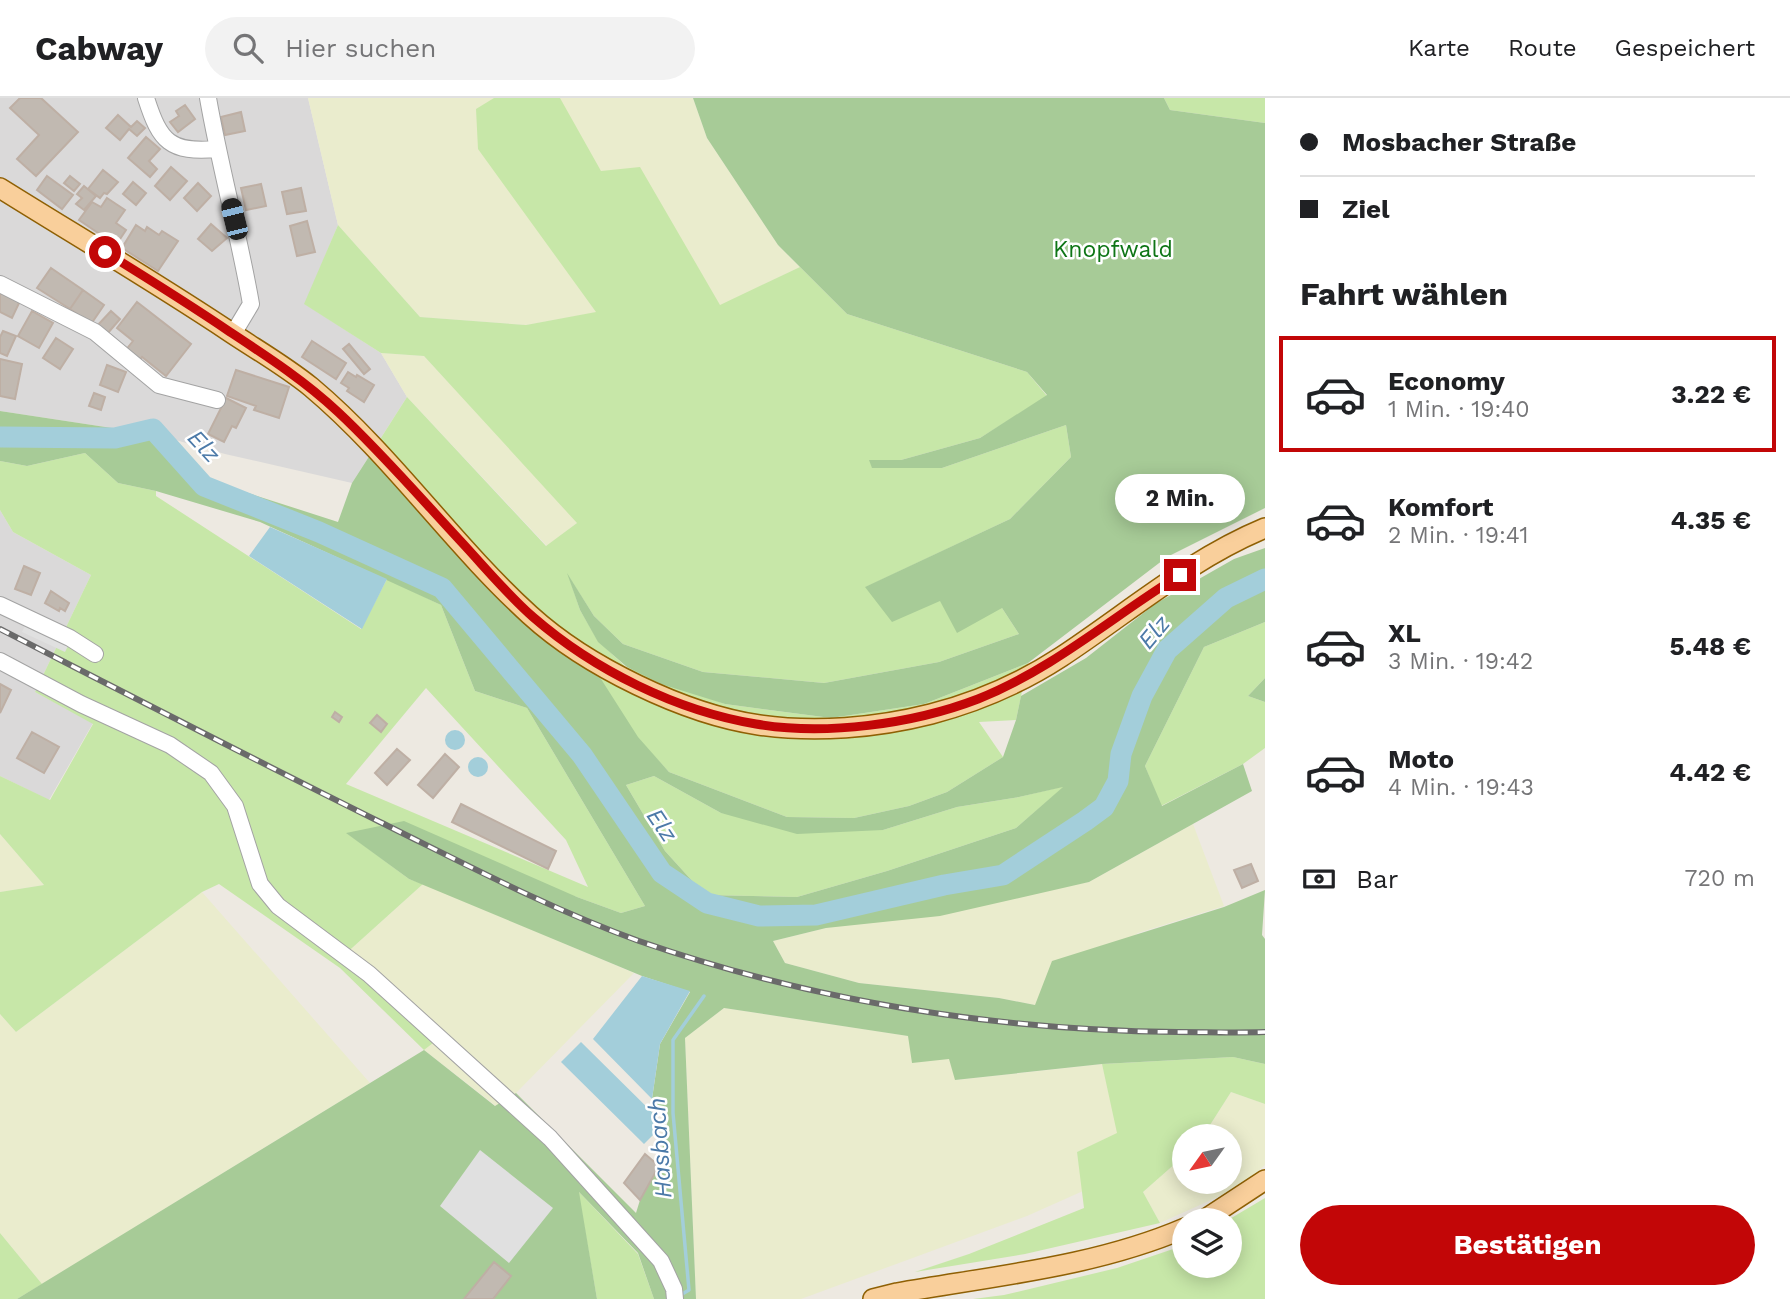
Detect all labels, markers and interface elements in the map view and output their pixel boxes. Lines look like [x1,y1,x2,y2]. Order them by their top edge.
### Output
search box [205,17,695,80]
text: Cabway [35,29,163,68]
icon: search [229,29,267,67]
text: Hier suchen [285,33,436,63]
text: Karte [1408,34,1470,62]
text: Route [1508,34,1577,62]
text: Gespeichert [1615,34,1755,62]
text: Mosbacher Straße [1342,127,1576,157]
text: Ziel [1342,194,1390,224]
car [219,196,250,242]
route start [89,236,121,268]
park label: Knopfwald [1053,236,1173,263]
text: Fahrt wählen [1300,275,1508,313]
icon: car [1304,363,1367,426]
text: Economy [1388,366,1505,396]
text: 3.22 € [1671,379,1751,409]
text: 1 Min. · 19:40 [1388,396,1530,423]
water label: Elz [182,424,226,469]
callout: 2 Min. [1115,474,1245,522]
text: 2 Min. [1146,485,1214,512]
icon: car [1304,489,1367,552]
text: Komfort [1388,492,1493,522]
text: 4.35 € [1671,505,1751,535]
text: 2 Min. · 19:41 [1388,522,1528,549]
route end [1164,559,1196,591]
water label: Elz [1132,609,1176,654]
icon: car [1304,615,1367,678]
text: XL [1388,618,1421,648]
text: 5.48 € [1670,631,1751,661]
text: 3 Min. · 19:42 [1388,648,1533,675]
icon: car [1304,741,1367,804]
text: Moto [1388,744,1454,774]
text: 4.42 € [1669,757,1751,787]
text: 4 Min. · 19:43 [1388,774,1534,801]
water label: Elz [641,803,684,848]
icon: cash [1300,860,1338,898]
text: Bar [1356,864,1398,894]
text: 720 m [1685,865,1755,892]
water label: Hasbach [643,1097,677,1199]
north arrow [1172,1124,1242,1194]
map controls [1172,1124,1242,1278]
button: Bestätigen [1300,1205,1755,1285]
button: layers [1172,1208,1242,1278]

